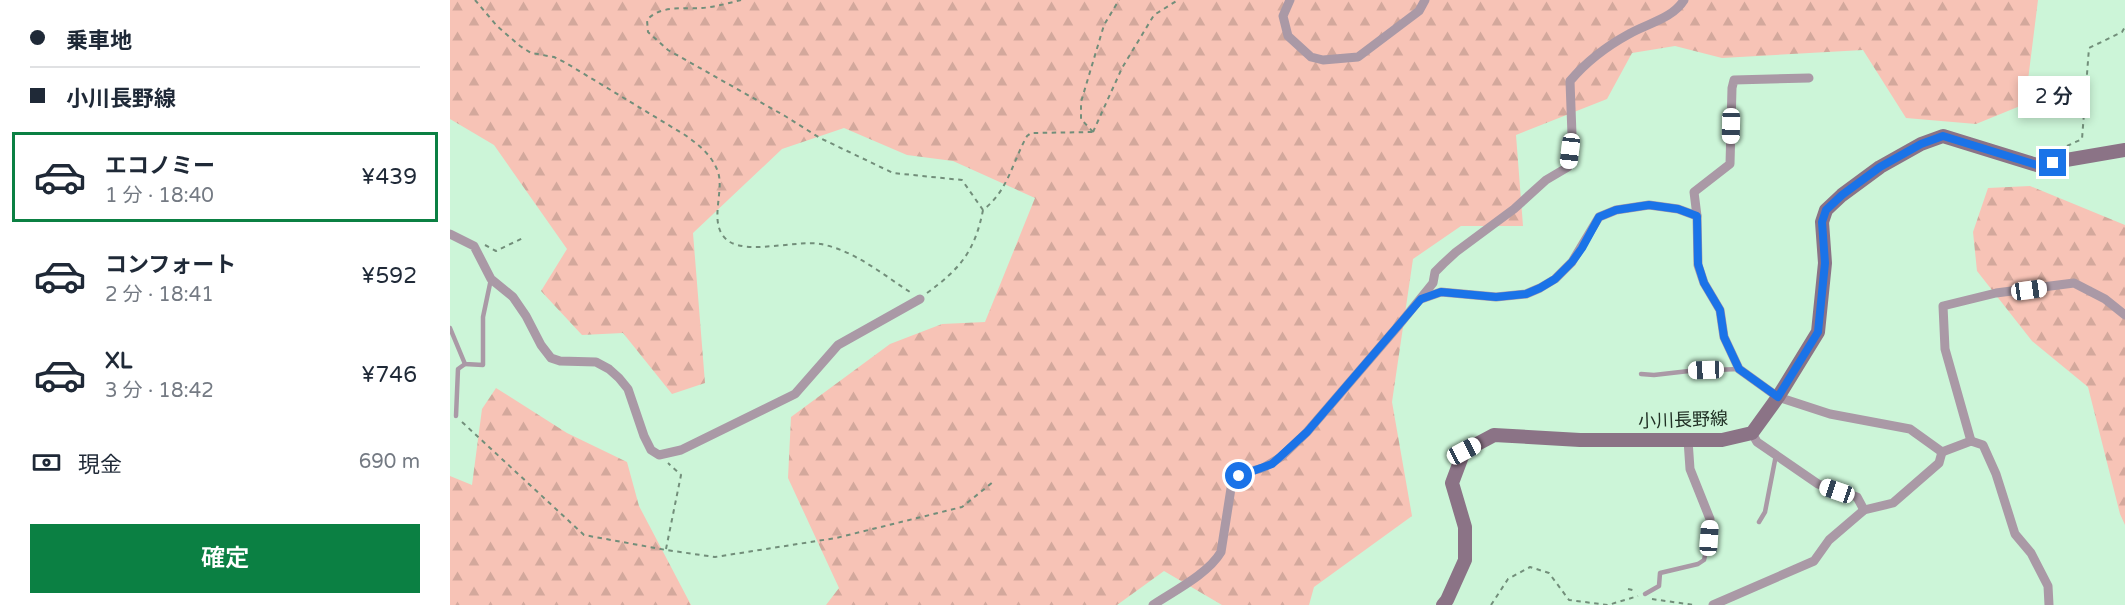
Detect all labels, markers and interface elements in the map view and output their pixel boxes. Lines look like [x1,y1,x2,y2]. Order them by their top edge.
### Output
text: 乗車地 [66,28,132,54]
callout: 2 分 [2017,76,2089,118]
text: 2 分 [2035,85,2073,109]
text: 小川長野線 [66,86,176,112]
car [1722,108,1740,144]
car [1559,132,1581,170]
route end [2039,149,2066,176]
icon: car [33,150,87,204]
text: エコノミー [105,153,215,179]
text: ¥439 [361,164,417,190]
text: 1 分 · 18:40 [105,184,214,208]
icon: car [33,249,87,303]
text: コンフォート [105,252,236,278]
text: ¥592 [361,263,417,289]
car [2010,279,2048,301]
text: 2 分 · 18:41 [105,283,214,307]
icon: car [33,348,87,402]
text: XL [105,348,132,374]
car [1688,360,1724,380]
text: ¥746 [361,362,417,388]
text: 3 分 · 18:42 [105,379,214,403]
street label: 小川長野線 [1638,407,1728,433]
car [1444,435,1484,467]
icon: cash [30,446,63,479]
text: 690 m [359,450,420,474]
text: 現金 [78,452,122,478]
route start [1225,462,1252,489]
car [1817,477,1857,505]
car [1699,519,1719,557]
button: 確定 [30,524,420,593]

